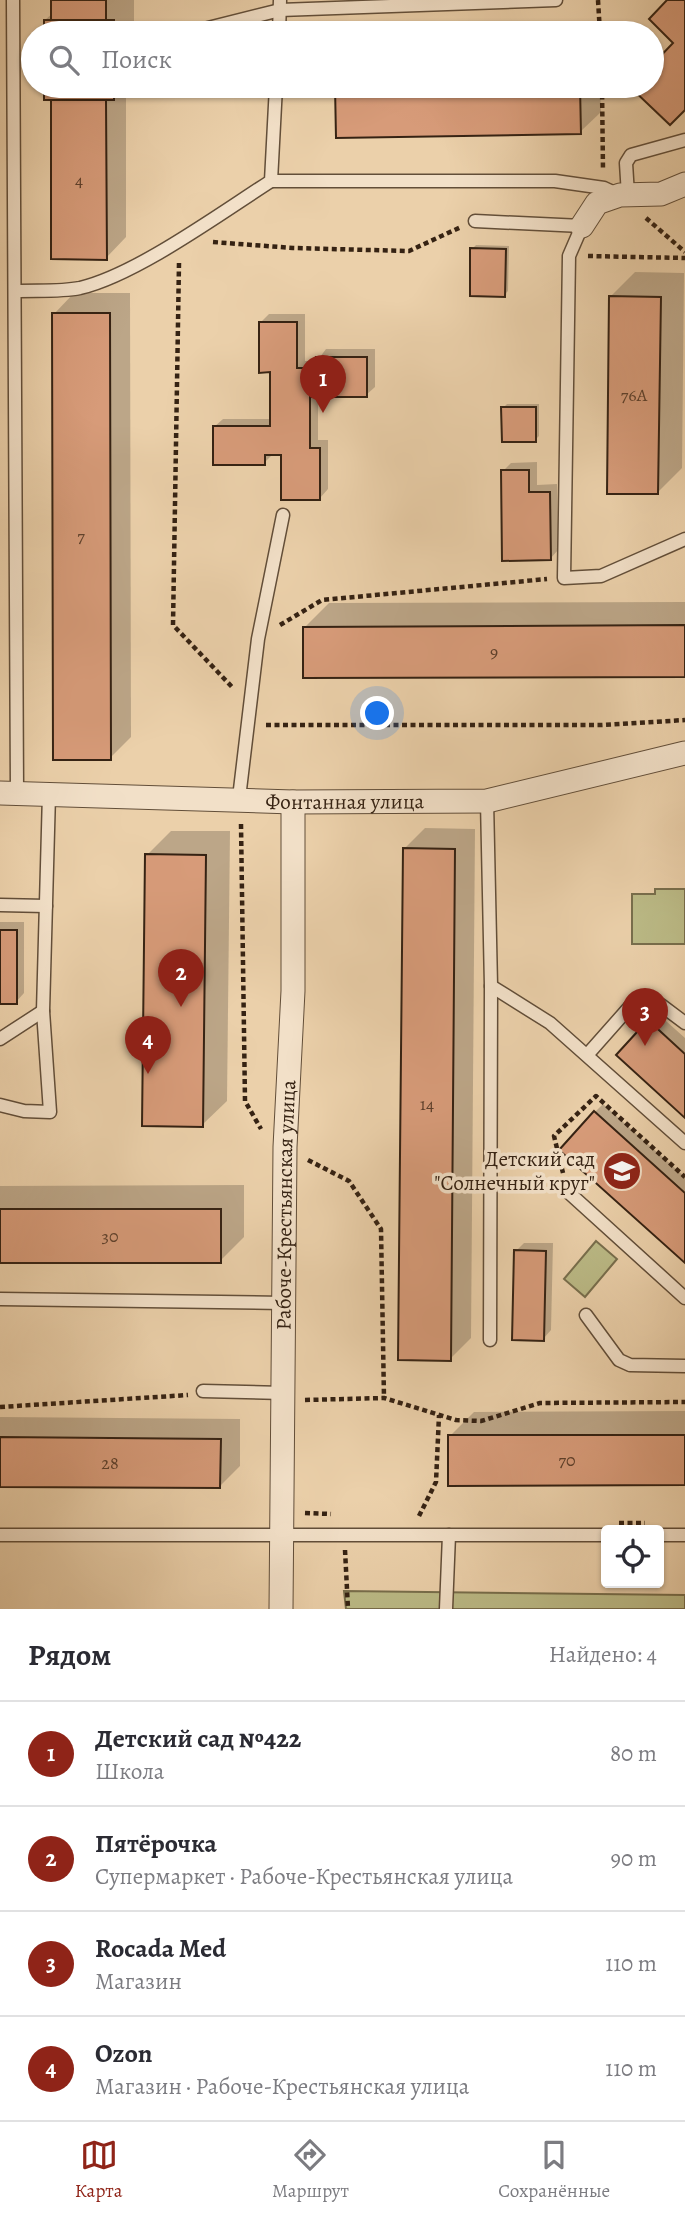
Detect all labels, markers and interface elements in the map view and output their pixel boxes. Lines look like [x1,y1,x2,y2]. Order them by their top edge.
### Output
search box [21,21,664,98]
icon: search [45,41,83,79]
text: Поиск [101,42,172,77]
house number: 4 [75,168,83,192]
pin: 1 [300,355,346,413]
house number: 76А [621,383,648,407]
house number: 7 [77,524,85,548]
house number: 9 [490,640,498,664]
your location [360,696,394,730]
street label: Фонтанная улица [265,787,425,816]
pin: 2 [158,949,204,1007]
pin: 3 [622,988,668,1046]
pin: 4 [125,1016,171,1074]
street label: Рабоче-Крестьянская улица [269,1079,302,1330]
house number: 14 [420,1092,434,1116]
place label: Детский сад "Солнечный круг" [434,1145,595,1197]
school or university icon: Детский сад "Солнечный круг" [601,1150,643,1192]
house number: 30 [101,1224,119,1248]
house number: 70 [558,1448,576,1472]
house number: 28 [101,1451,119,1475]
map controls [601,1525,664,1588]
button: locate [601,1525,664,1588]
text: Рядом [28,1635,111,1675]
text: Найдено: 4 [549,1639,657,1670]
text: Детский сад №422 [95,1721,301,1756]
text: 1 [47,1738,55,1769]
text: 80 m [610,1738,657,1769]
text: Школа [95,1756,164,1787]
text: Пятёрочка [95,1826,217,1861]
text: 2 [45,1843,57,1874]
text: 90 m [611,1843,657,1874]
text: Супермаркет · Рабоче-Крестьянская улица [95,1861,513,1892]
text: Rocada Med [95,1931,226,1966]
text: 3 [46,1948,56,1979]
text: 110 m [605,1948,657,1979]
text: Магазин [95,1966,182,1997]
text: Ozon [95,2036,153,2071]
text: 4 [46,2053,56,2084]
text: 110 m [605,2053,657,2084]
text: Магазин · Рабоче-Крестьянская улица [95,2071,469,2102]
tab: Карта [75,2136,123,2204]
tab: Маршрут [272,2136,349,2204]
tab: Сохранённые [498,2136,610,2204]

